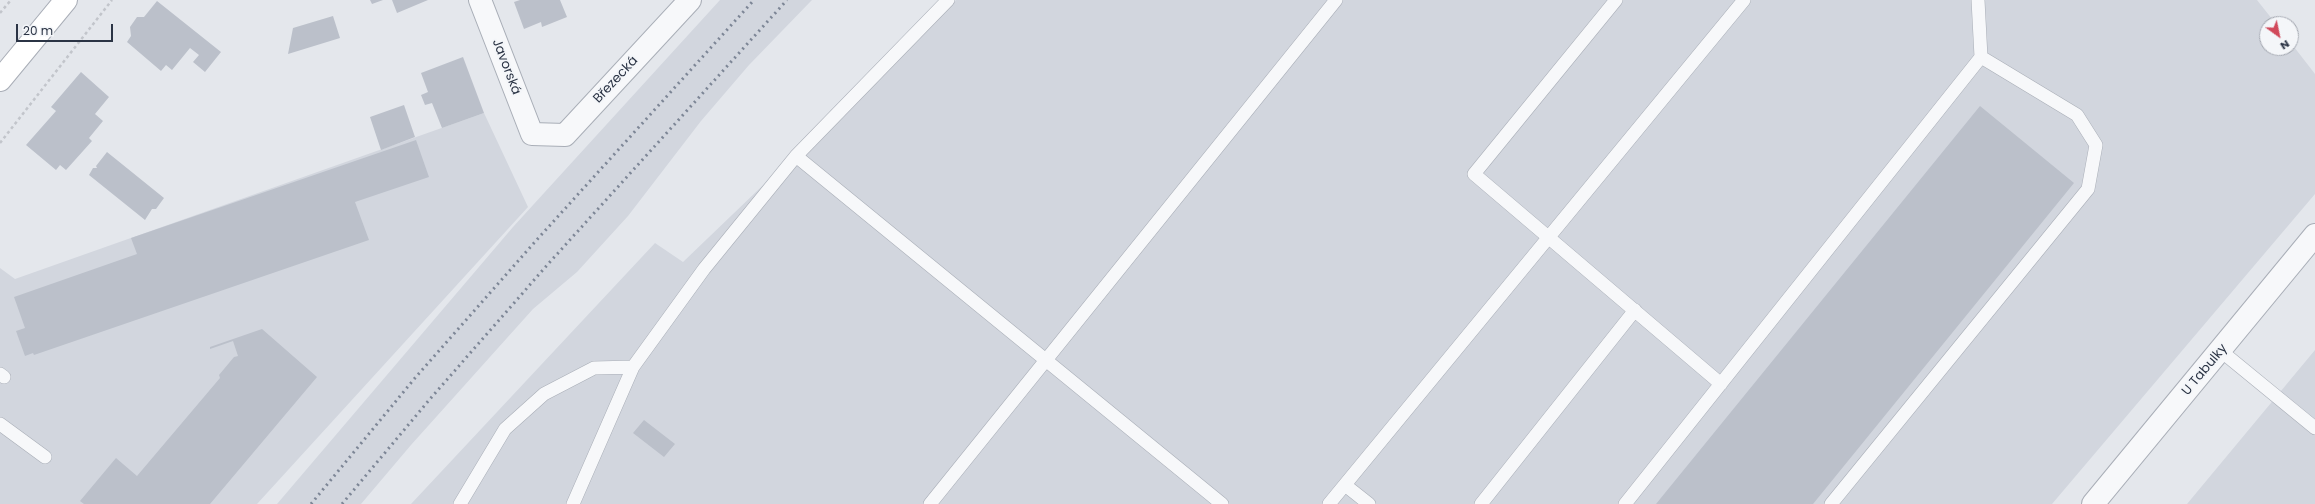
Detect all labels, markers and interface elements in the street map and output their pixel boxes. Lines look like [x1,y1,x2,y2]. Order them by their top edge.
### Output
scale bar [18,16,115,42]
north arrow [2259,16,2299,56]
text: 20 m [23,22,53,39]
text: N [2277,36,2293,54]
street label: Javorská [488,37,524,97]
street label: Březecká [590,53,642,107]
street label: U Tabulky [2179,341,2231,399]

